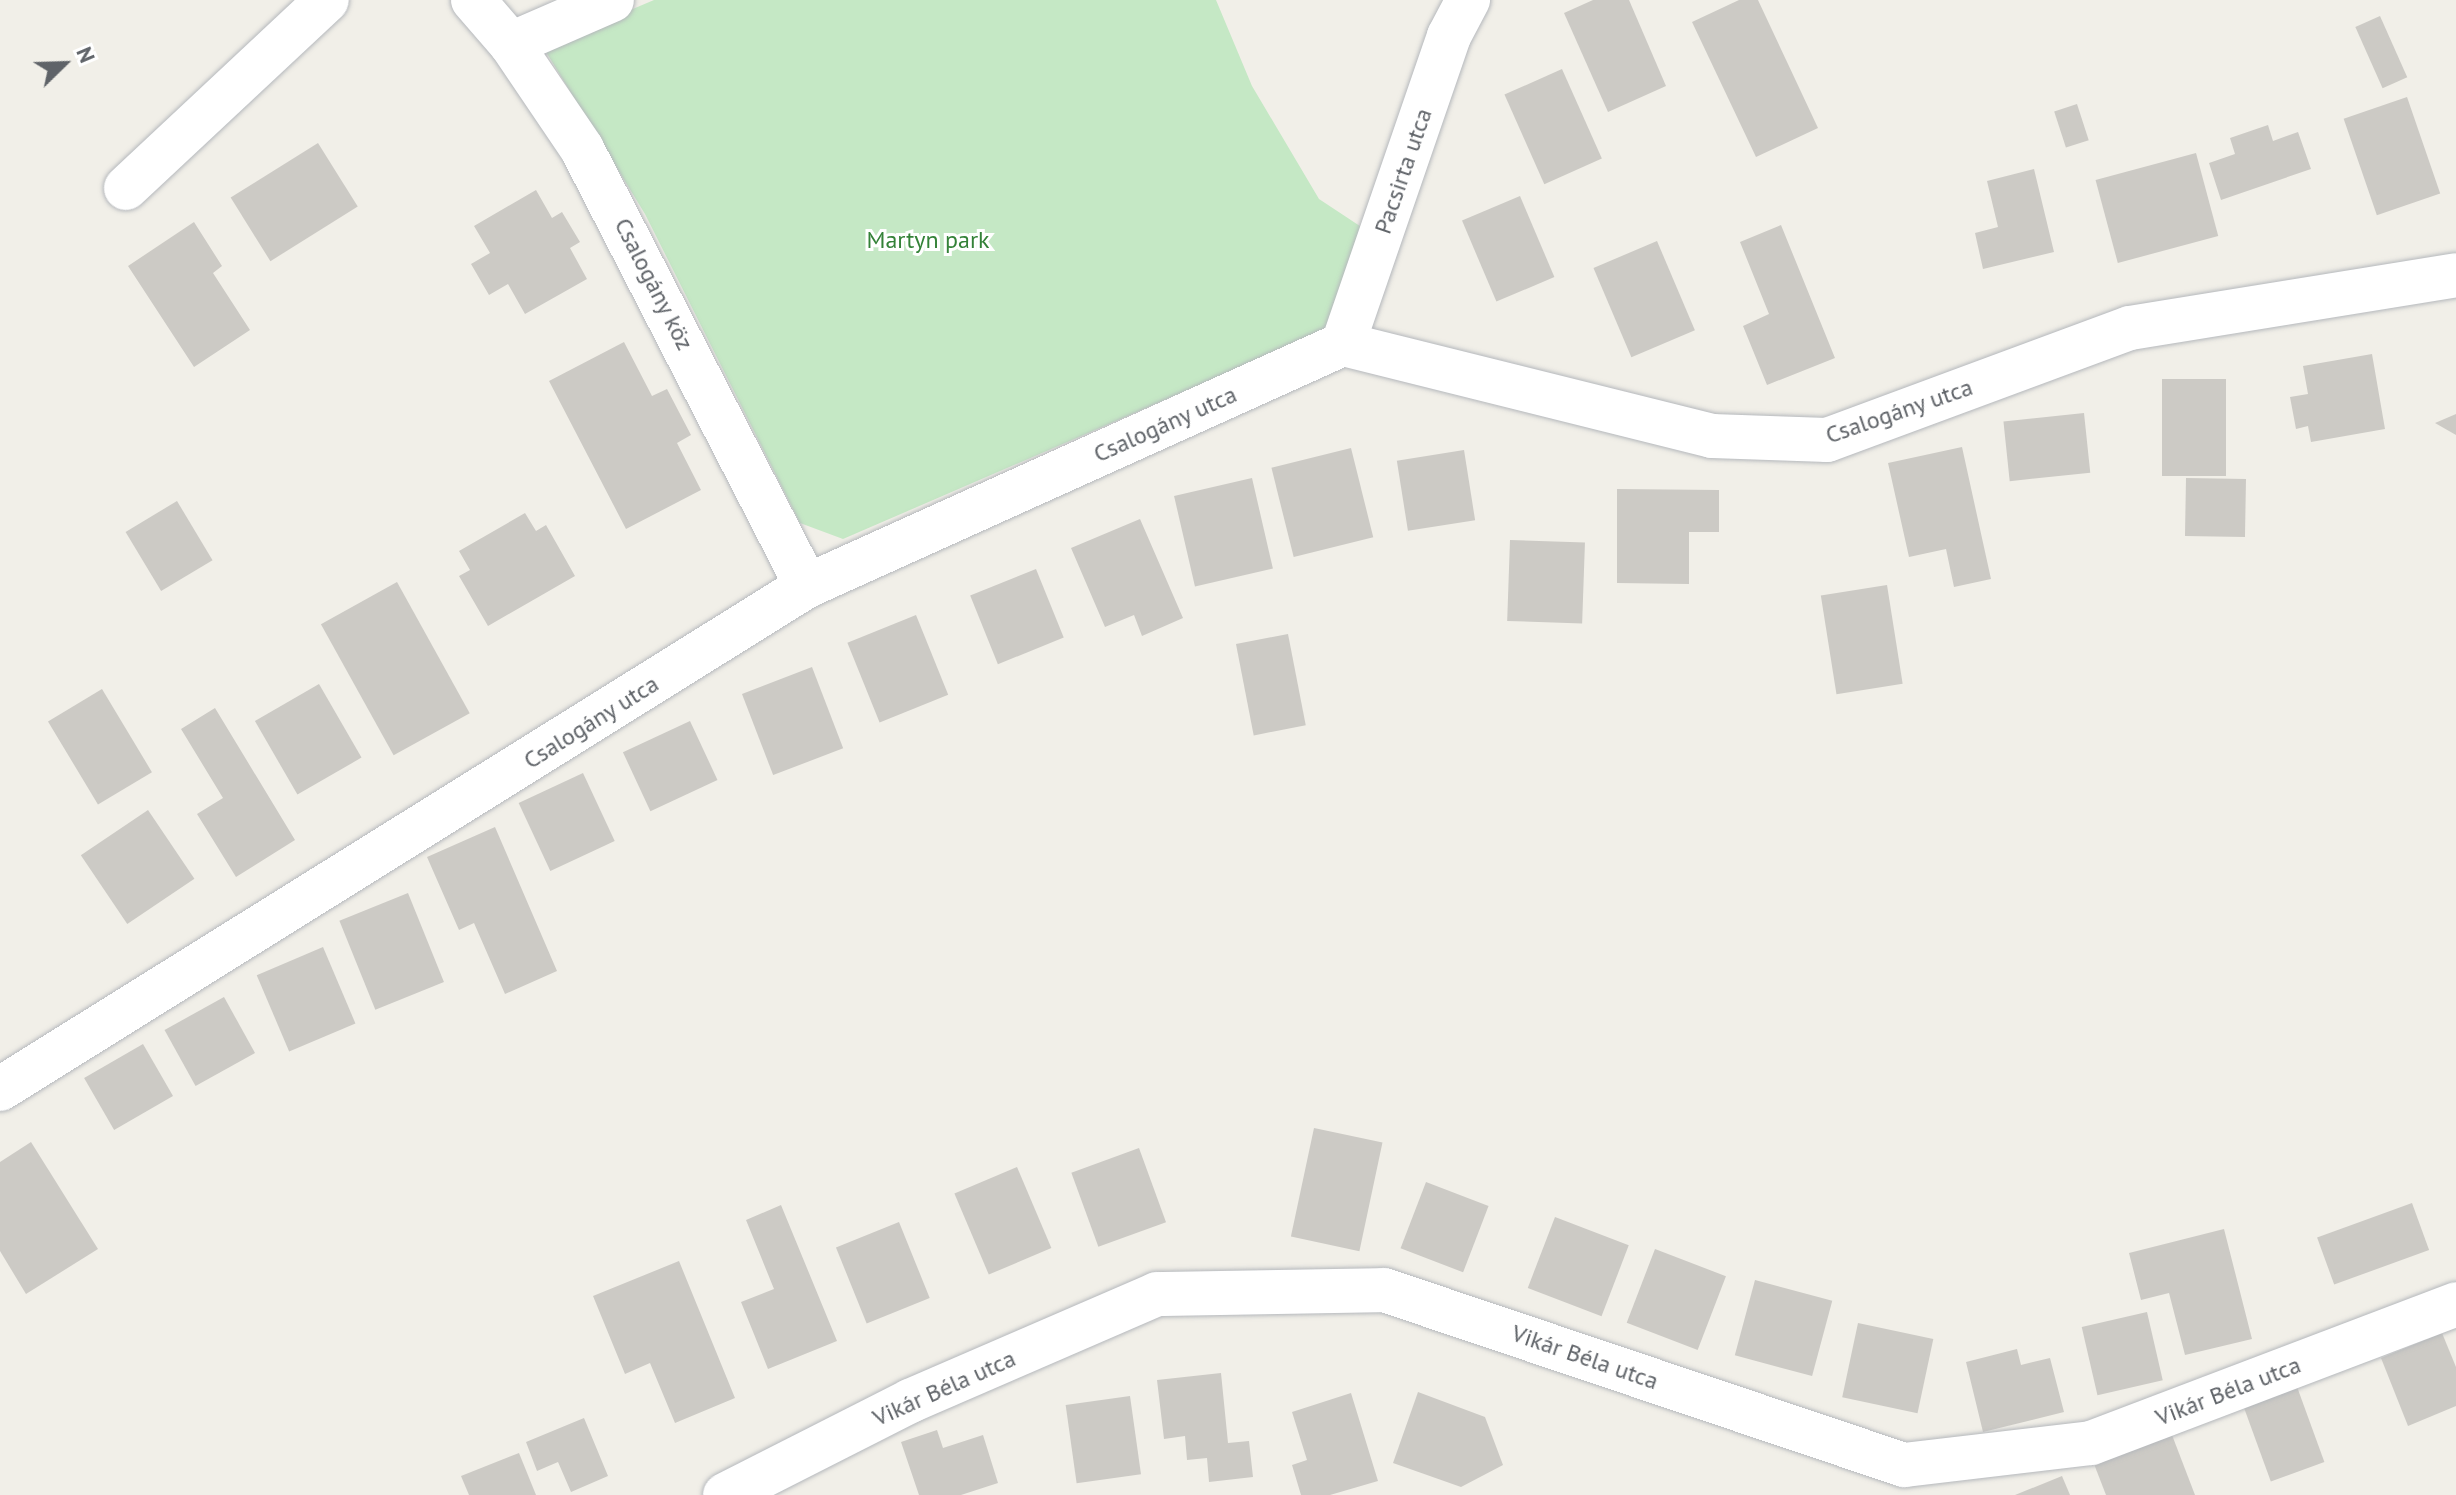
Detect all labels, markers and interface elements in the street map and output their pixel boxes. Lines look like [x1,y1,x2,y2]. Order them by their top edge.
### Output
north arrow [24,24,104,104]
text: N [70,42,102,67]
street label: Pacsirta utca [1368,105,1438,237]
street label: Csalogány köz [608,213,700,355]
park label: Martyn park [866,226,990,254]
street label: Csalogány utca [1821,372,1977,450]
street label: Csalogány utca [1089,379,1241,469]
street label: Csalogány utca [518,669,664,775]
street label: Vikár Béla utca [1508,1318,1662,1396]
street label: Vikár Béla utca [868,1344,1020,1432]
street label: Vikár Béla utca [2151,1350,2305,1432]

